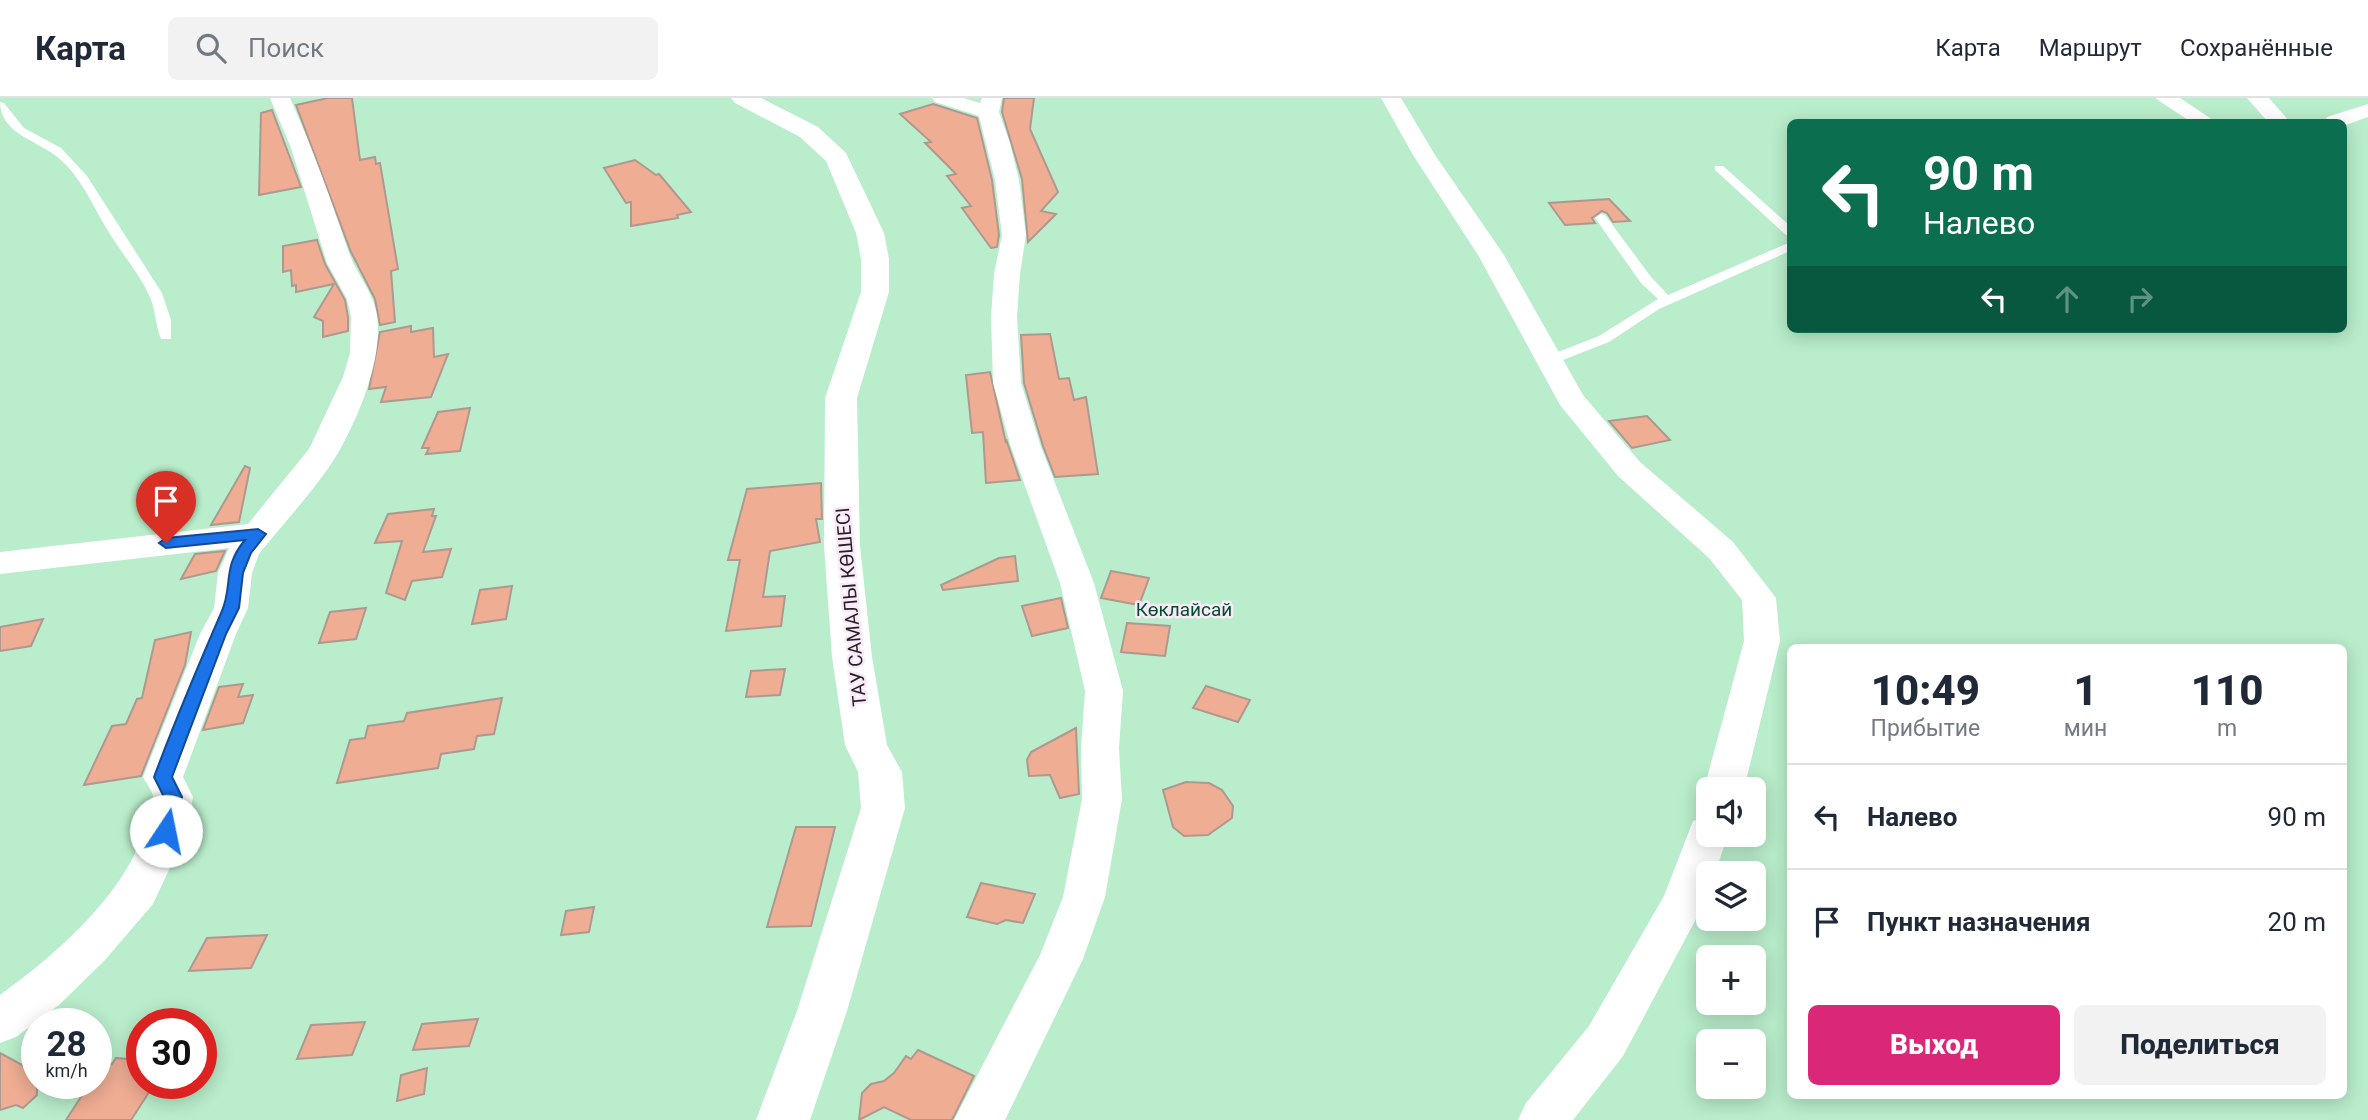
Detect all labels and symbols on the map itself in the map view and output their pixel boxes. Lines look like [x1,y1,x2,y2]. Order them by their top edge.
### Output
pin [136,471,196,543]
street label: ТАУ САМАЛЫ КӨШЕСІ [831,507,871,707]
park label: Көклайсай [1136,598,1232,621]
position arrow [129,794,203,868]
speed limit sign: 30 [126,1008,217,1099]

